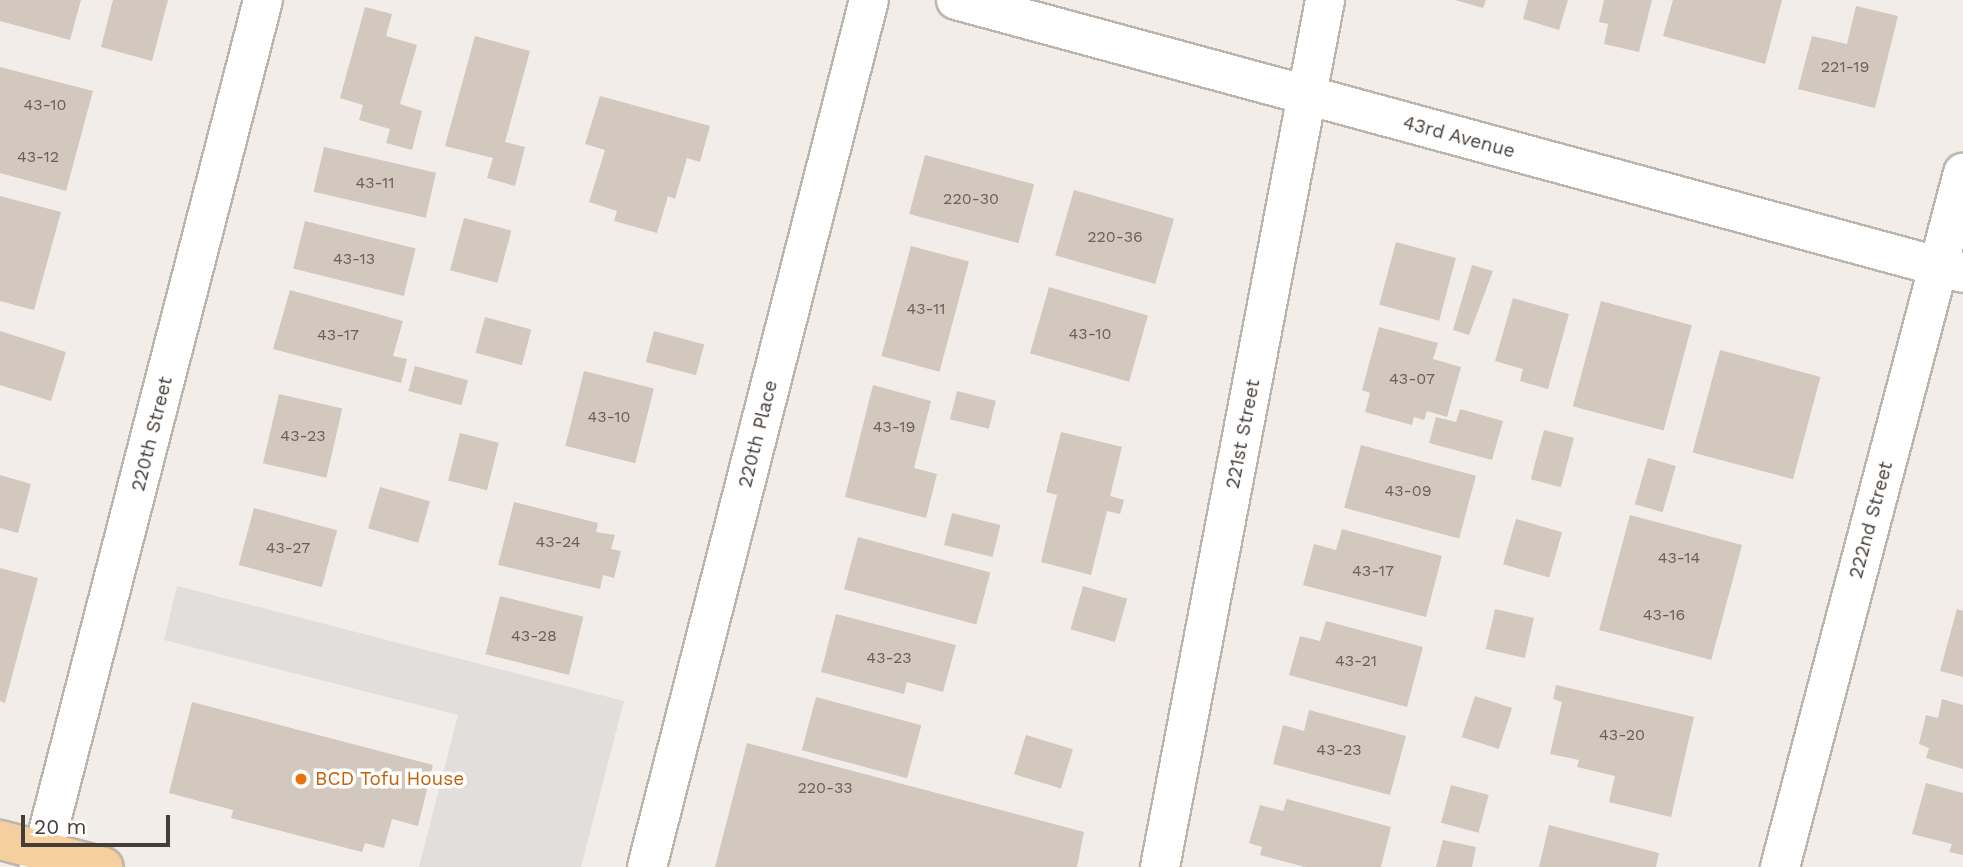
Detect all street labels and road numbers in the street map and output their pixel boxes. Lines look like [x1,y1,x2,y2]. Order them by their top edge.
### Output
street label: 43rd Avenue [1400,111,1518,163]
street label: 220th Street [127,374,177,494]
street label: 221st Street [1221,377,1265,491]
street label: 220th Place [734,378,782,490]
street label: 222nd Street [1844,459,1898,581]

